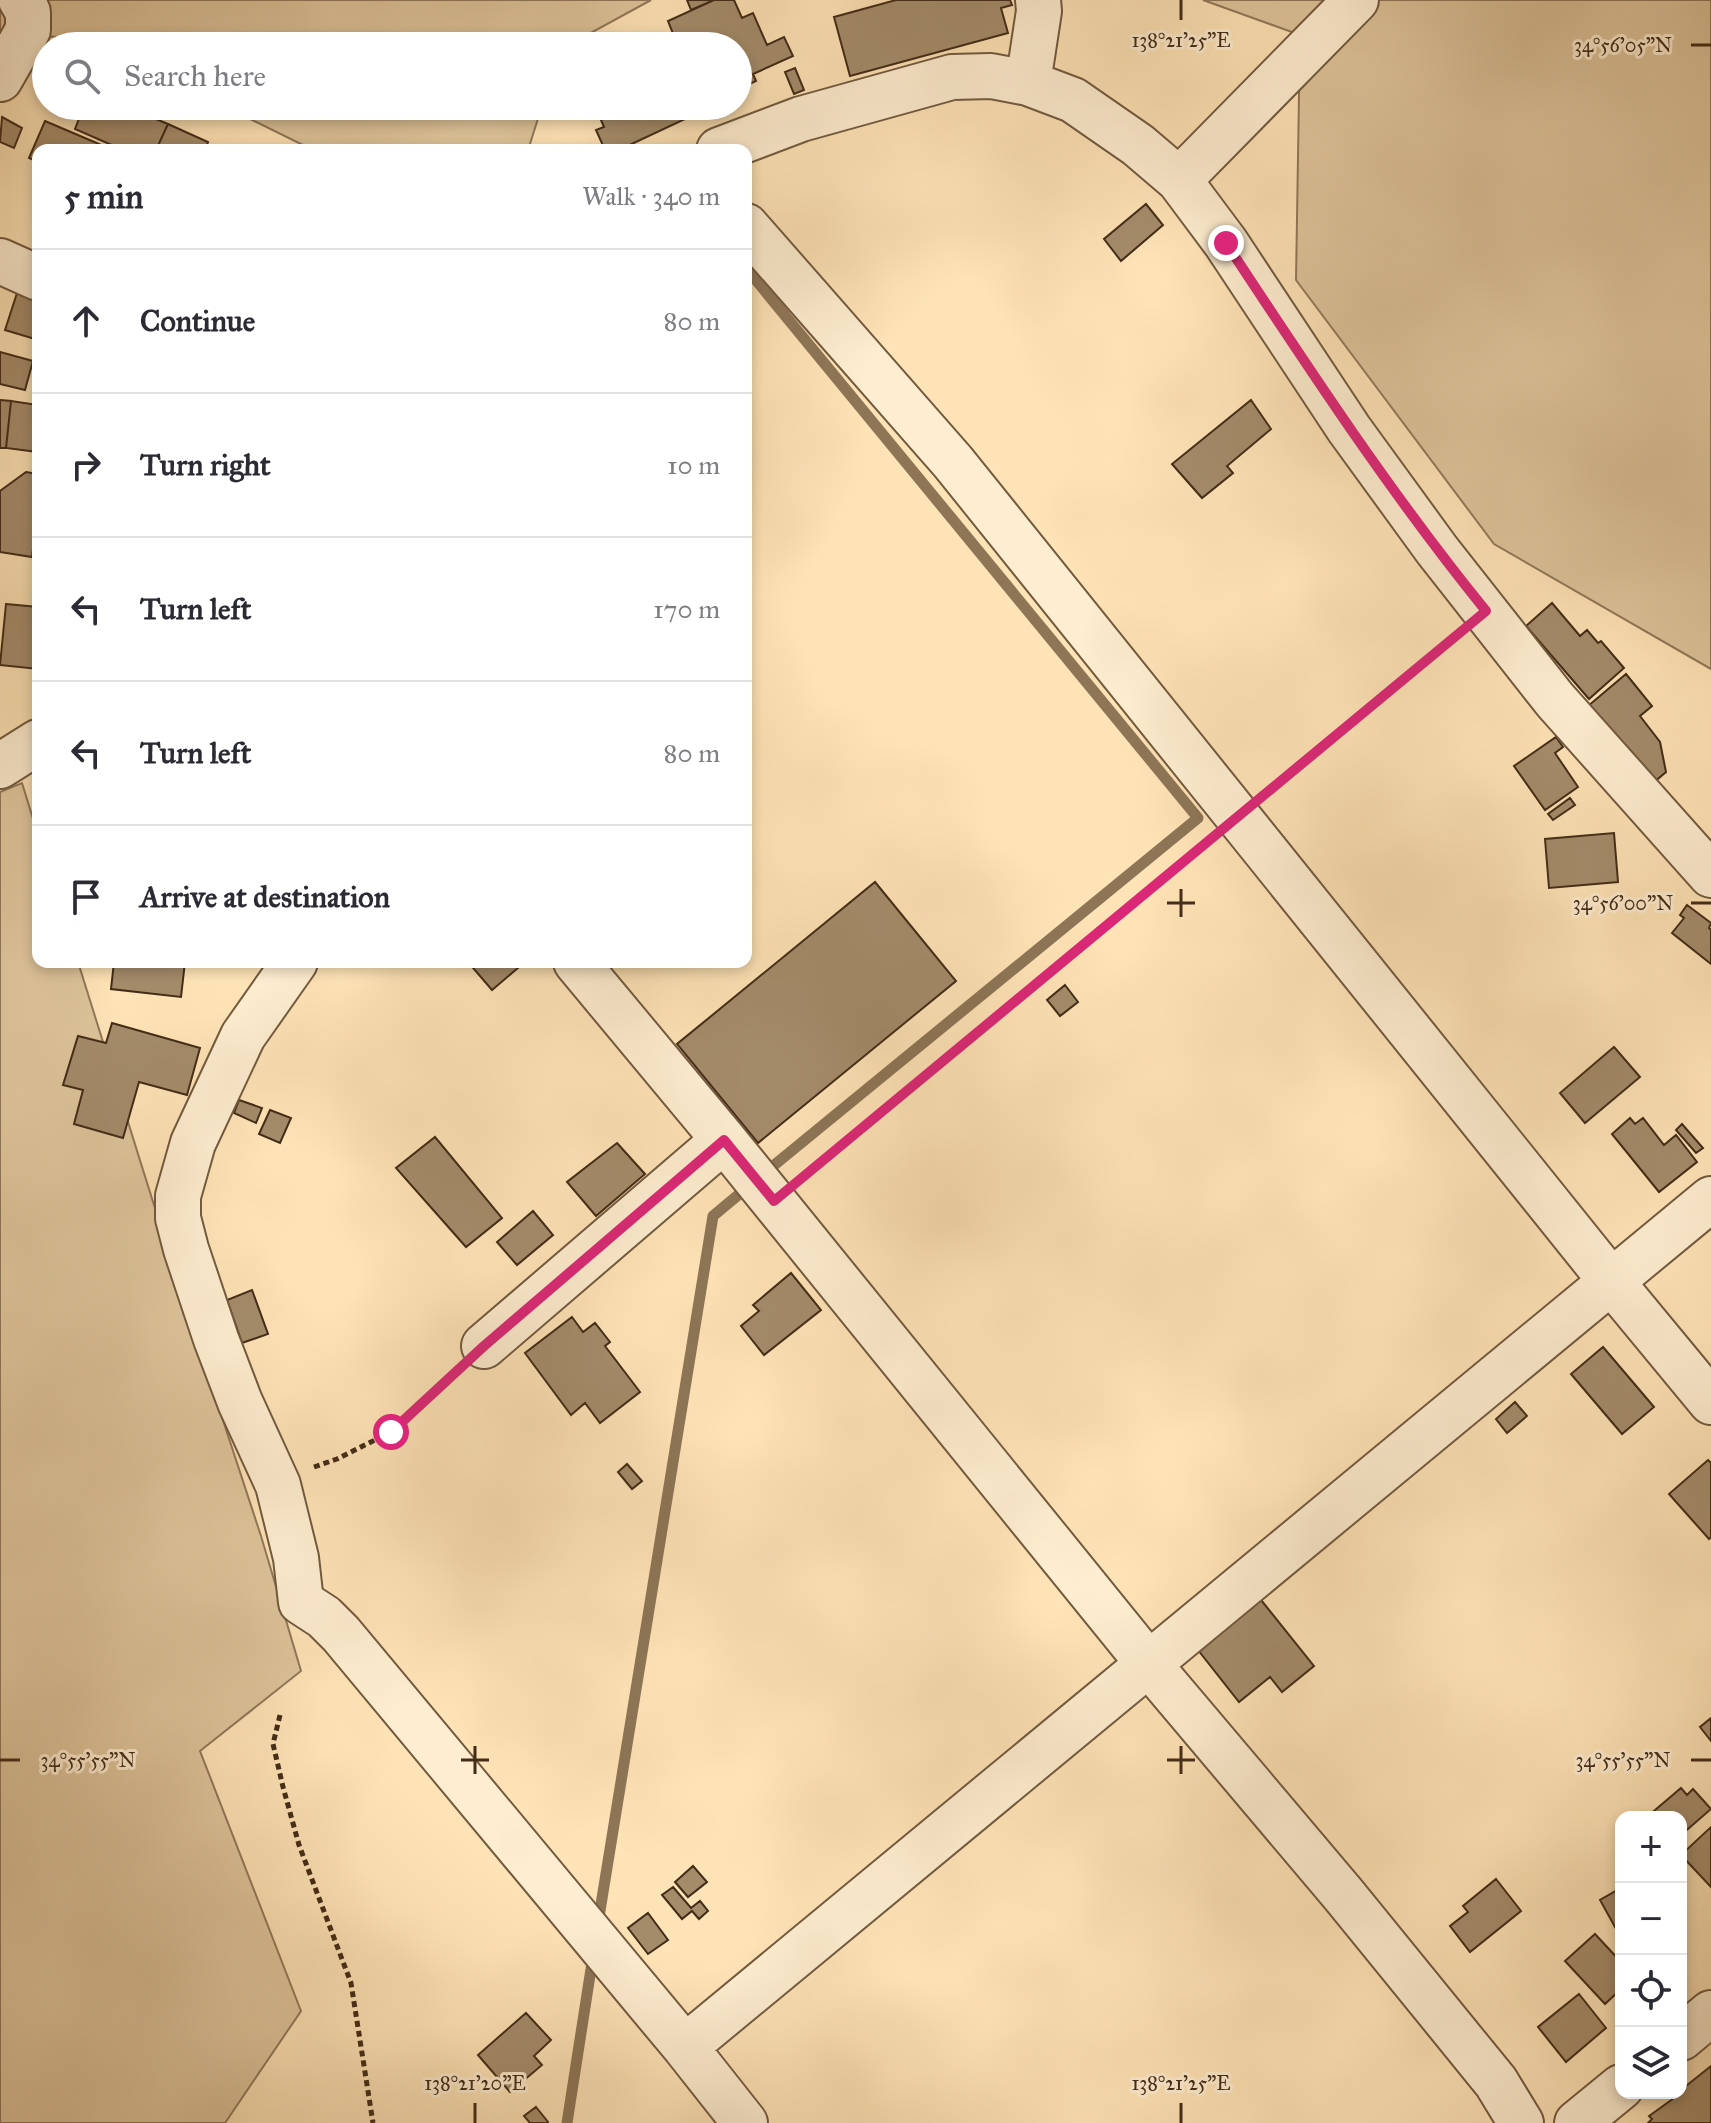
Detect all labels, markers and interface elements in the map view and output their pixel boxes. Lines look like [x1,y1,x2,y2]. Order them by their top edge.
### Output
text: 138°21'25"E [1131,28,1231,52]
search box [32,32,752,120]
text: 34°56'05"N [1574,33,1672,57]
icon: search [60,54,104,98]
text: Search here [124,58,266,94]
text: 5 min [64,176,143,217]
text: Walk · 340 m [582,180,720,212]
route end [1208,225,1244,261]
icon: ahead [64,299,108,343]
text: Continue [140,303,255,339]
text: 80 m [664,305,720,337]
icon: right [64,443,108,487]
text: Turn right [140,447,271,483]
text: 10 m [667,449,720,481]
icon: left [64,587,108,631]
text: Turn left [140,591,251,627]
text: 170 m [653,593,720,625]
icon: left [64,731,108,775]
text: Turn left [140,735,251,771]
text: 80 m [664,737,720,769]
icon: arrive [64,875,108,919]
text: Arrive at destination [140,879,390,915]
text: 34°56'00"N [1573,891,1673,915]
route start [373,1414,409,1450]
text: 34°55'55"N [41,1748,135,1772]
text: 34°55'55"N [1576,1748,1670,1772]
map controls [1615,1811,1687,2099]
button: + [1615,1811,1687,1883]
button: − [1615,1883,1687,1955]
button: locate [1615,1955,1687,2027]
button: layers [1615,2027,1687,2099]
text: 138°21'20"E [424,2071,526,2095]
text: 138°21'25"E [1131,2071,1231,2095]

